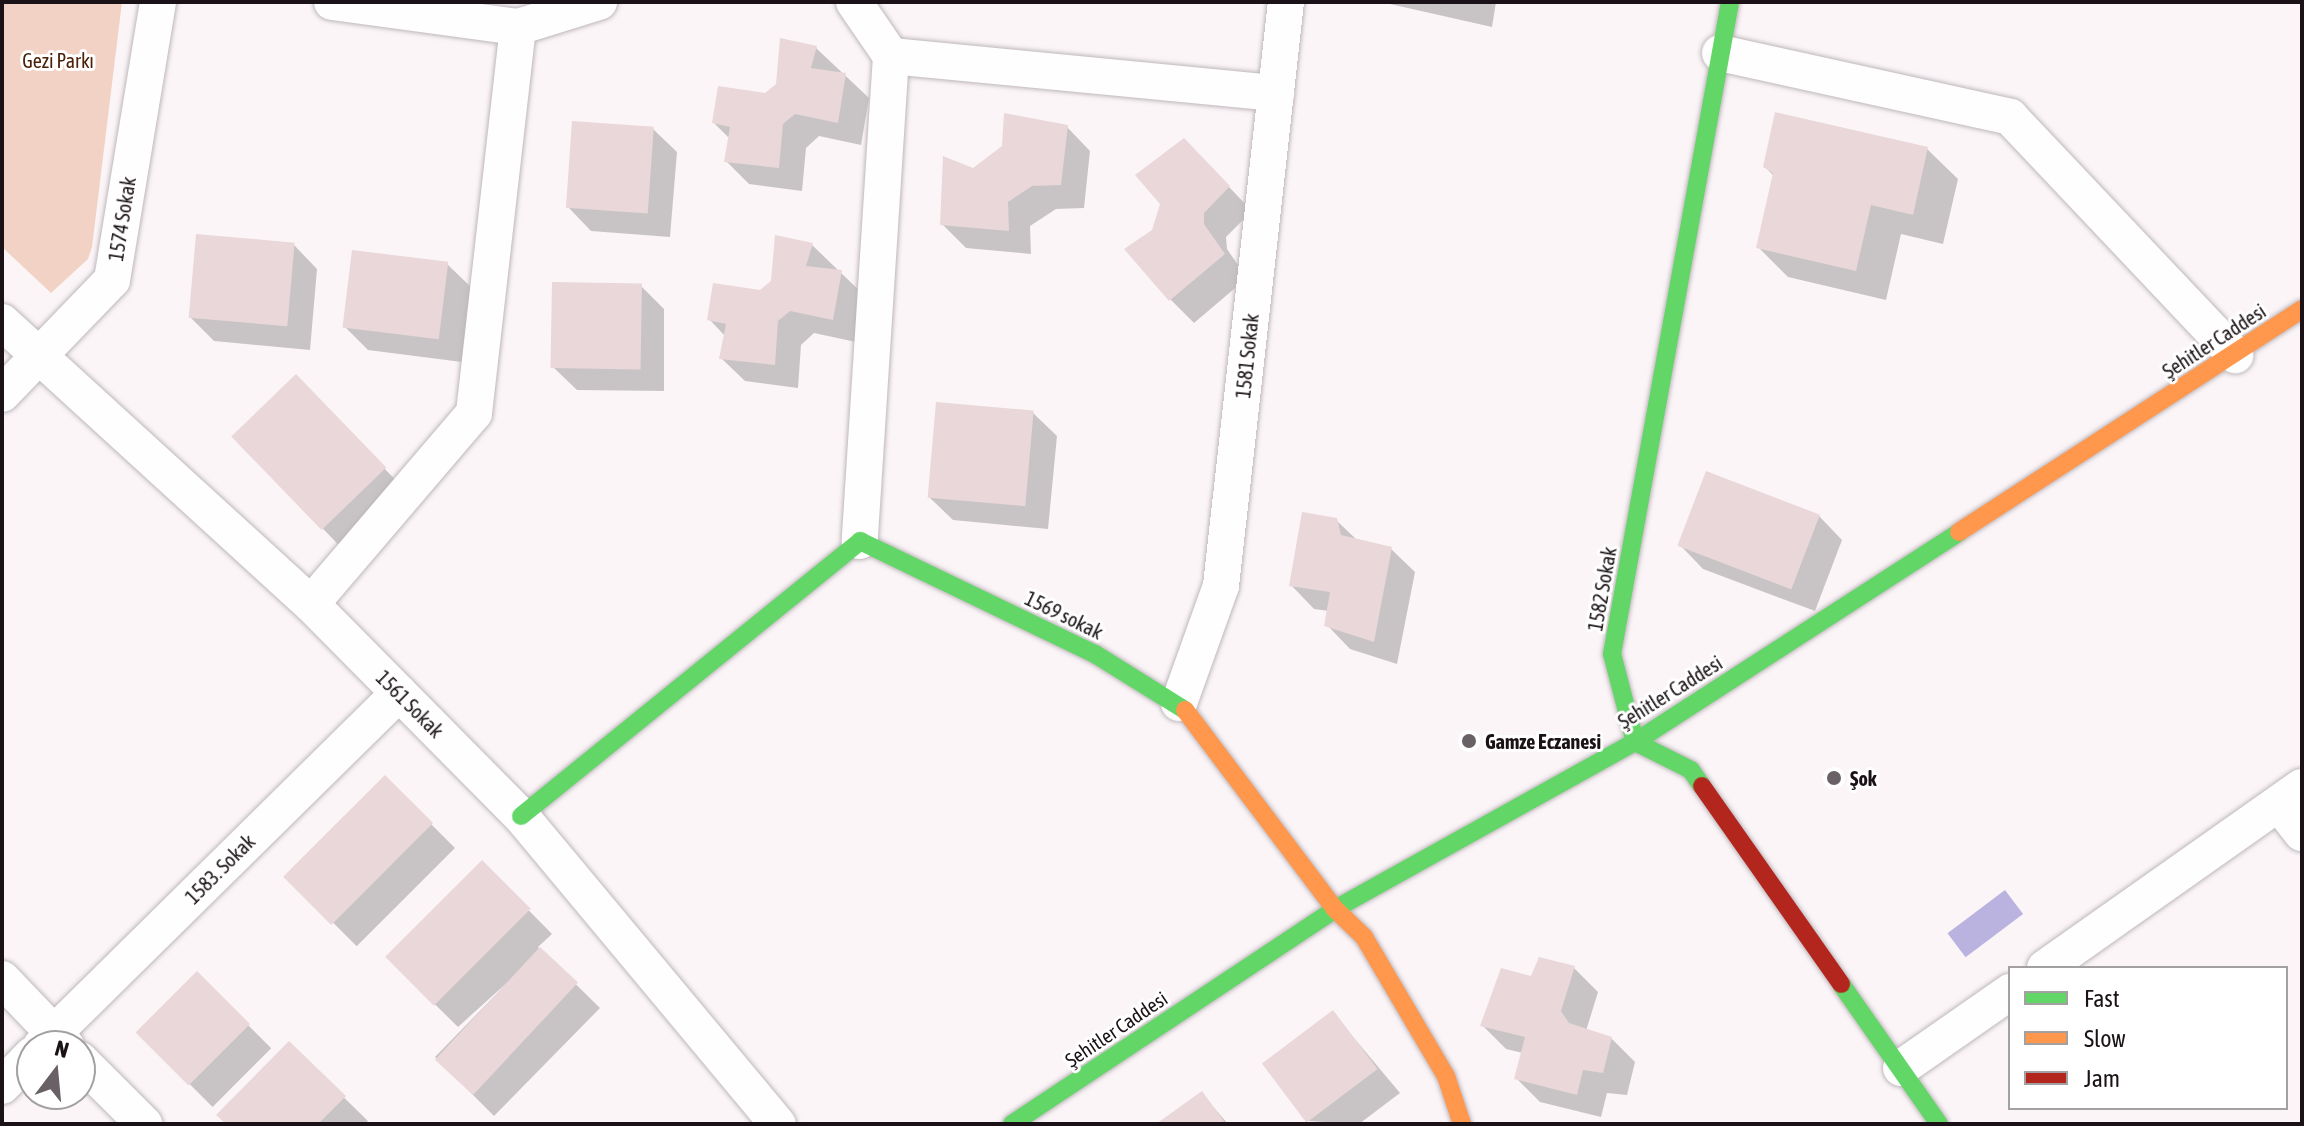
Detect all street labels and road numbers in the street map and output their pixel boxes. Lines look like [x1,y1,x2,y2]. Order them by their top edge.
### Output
street label: 1574 Sokak [103,175,141,263]
street label: Şehitler Caddesi [2158,299,2270,383]
street label: 1581 Sokak [1231,312,1263,400]
street label: 1582 Sokak [1583,545,1621,633]
street label: 1569 sokak [1021,586,1107,644]
street label: Şehitler Caddesi [1613,650,1727,734]
street label: 1561 Sokak [371,665,449,743]
street label: 1583. Sokak [180,829,260,909]
street label: Şehitler Caddesi [1060,986,1172,1072]

